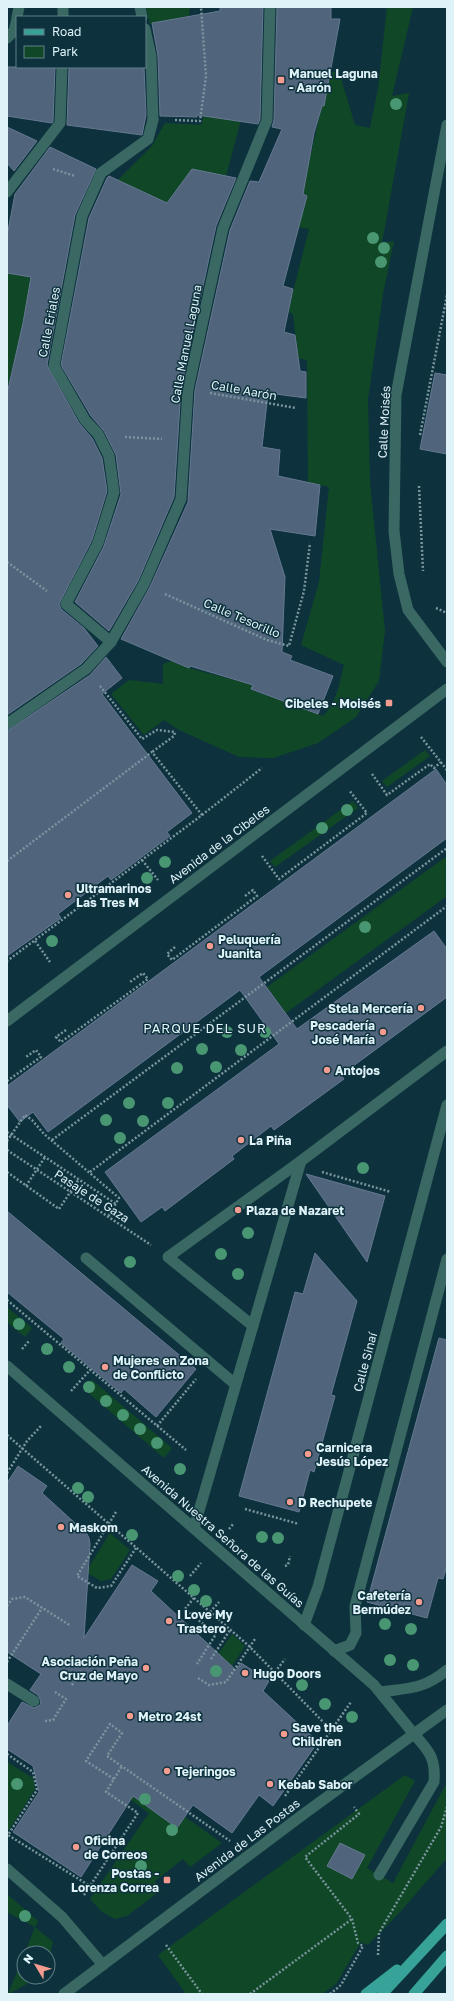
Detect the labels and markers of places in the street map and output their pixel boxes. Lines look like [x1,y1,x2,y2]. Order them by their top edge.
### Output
place label: Manuel Laguna - Aarón [289,66,378,95]
marker: Manuel Laguna - Aarón [276,75,286,85]
place label: Cibeles - Moisés [285,696,381,711]
marker: Cibeles - Moisés [384,698,394,708]
place label: Ultramarinos Las Tres M [76,881,152,910]
marker: Ultramarinos Las Tres M [63,890,73,900]
place label: Peluquería Juanita [218,932,281,961]
marker: Peluquería Juanita [205,941,215,951]
place label: Stela Mercería [328,1001,413,1016]
marker: Stela Mercería [416,1003,426,1013]
place label: Pescadería José María [310,1018,375,1047]
marker: Pescadería José María [378,1027,388,1037]
place label: Antojos [335,1063,380,1078]
marker: Antojos [322,1065,332,1075]
place label: La Piña [249,1133,292,1148]
marker: La Piña [236,1135,246,1145]
place label: Plaza de Nazaret [246,1203,344,1218]
marker: Plaza de Nazaret [233,1205,243,1215]
place label: Mujeres en Zona de Conflicto [113,1353,209,1382]
marker: Mujeres en Zona de Conflicto [100,1362,110,1372]
place label: Carnicera Jesús López [316,1440,388,1469]
marker: Carnicera Jesús López [303,1449,313,1459]
place label: D Rechupete [298,1495,372,1510]
marker: D Rechupete [285,1497,295,1507]
place label: Maskom [69,1520,118,1535]
marker: Maskom [56,1522,66,1532]
place label: Cafetería Bermúdez [353,1588,411,1617]
marker: Cafetería Bermúdez [414,1597,424,1607]
place label: I Love My Trastero [177,1607,234,1636]
marker: I Love My Trastero [164,1616,174,1626]
place label: Asociación Peña Cruz de Mayo [42,1654,138,1683]
marker: Asociación Peña Cruz de Mayo [141,1663,151,1673]
place label: Hugo Doors [253,1666,322,1681]
marker: Hugo Doors [240,1668,250,1678]
place label: Metro 24st [138,1709,202,1724]
marker: Metro 24st [125,1711,135,1721]
place label: Save the Children [292,1720,343,1749]
marker: Save the Children [279,1729,289,1739]
place label: Tejeringos [175,1764,236,1779]
marker: Tejeringos [162,1766,172,1776]
place label: Kebab Sabor [278,1777,353,1792]
marker: Kebab Sabor [265,1779,275,1789]
place label: Oficina de Correos [84,1833,148,1862]
marker: Oficina de Correos [71,1842,81,1852]
place label: Postas - Lorenza Correa [71,1866,159,1895]
marker: Postas - Lorenza Correa [162,1875,172,1885]

